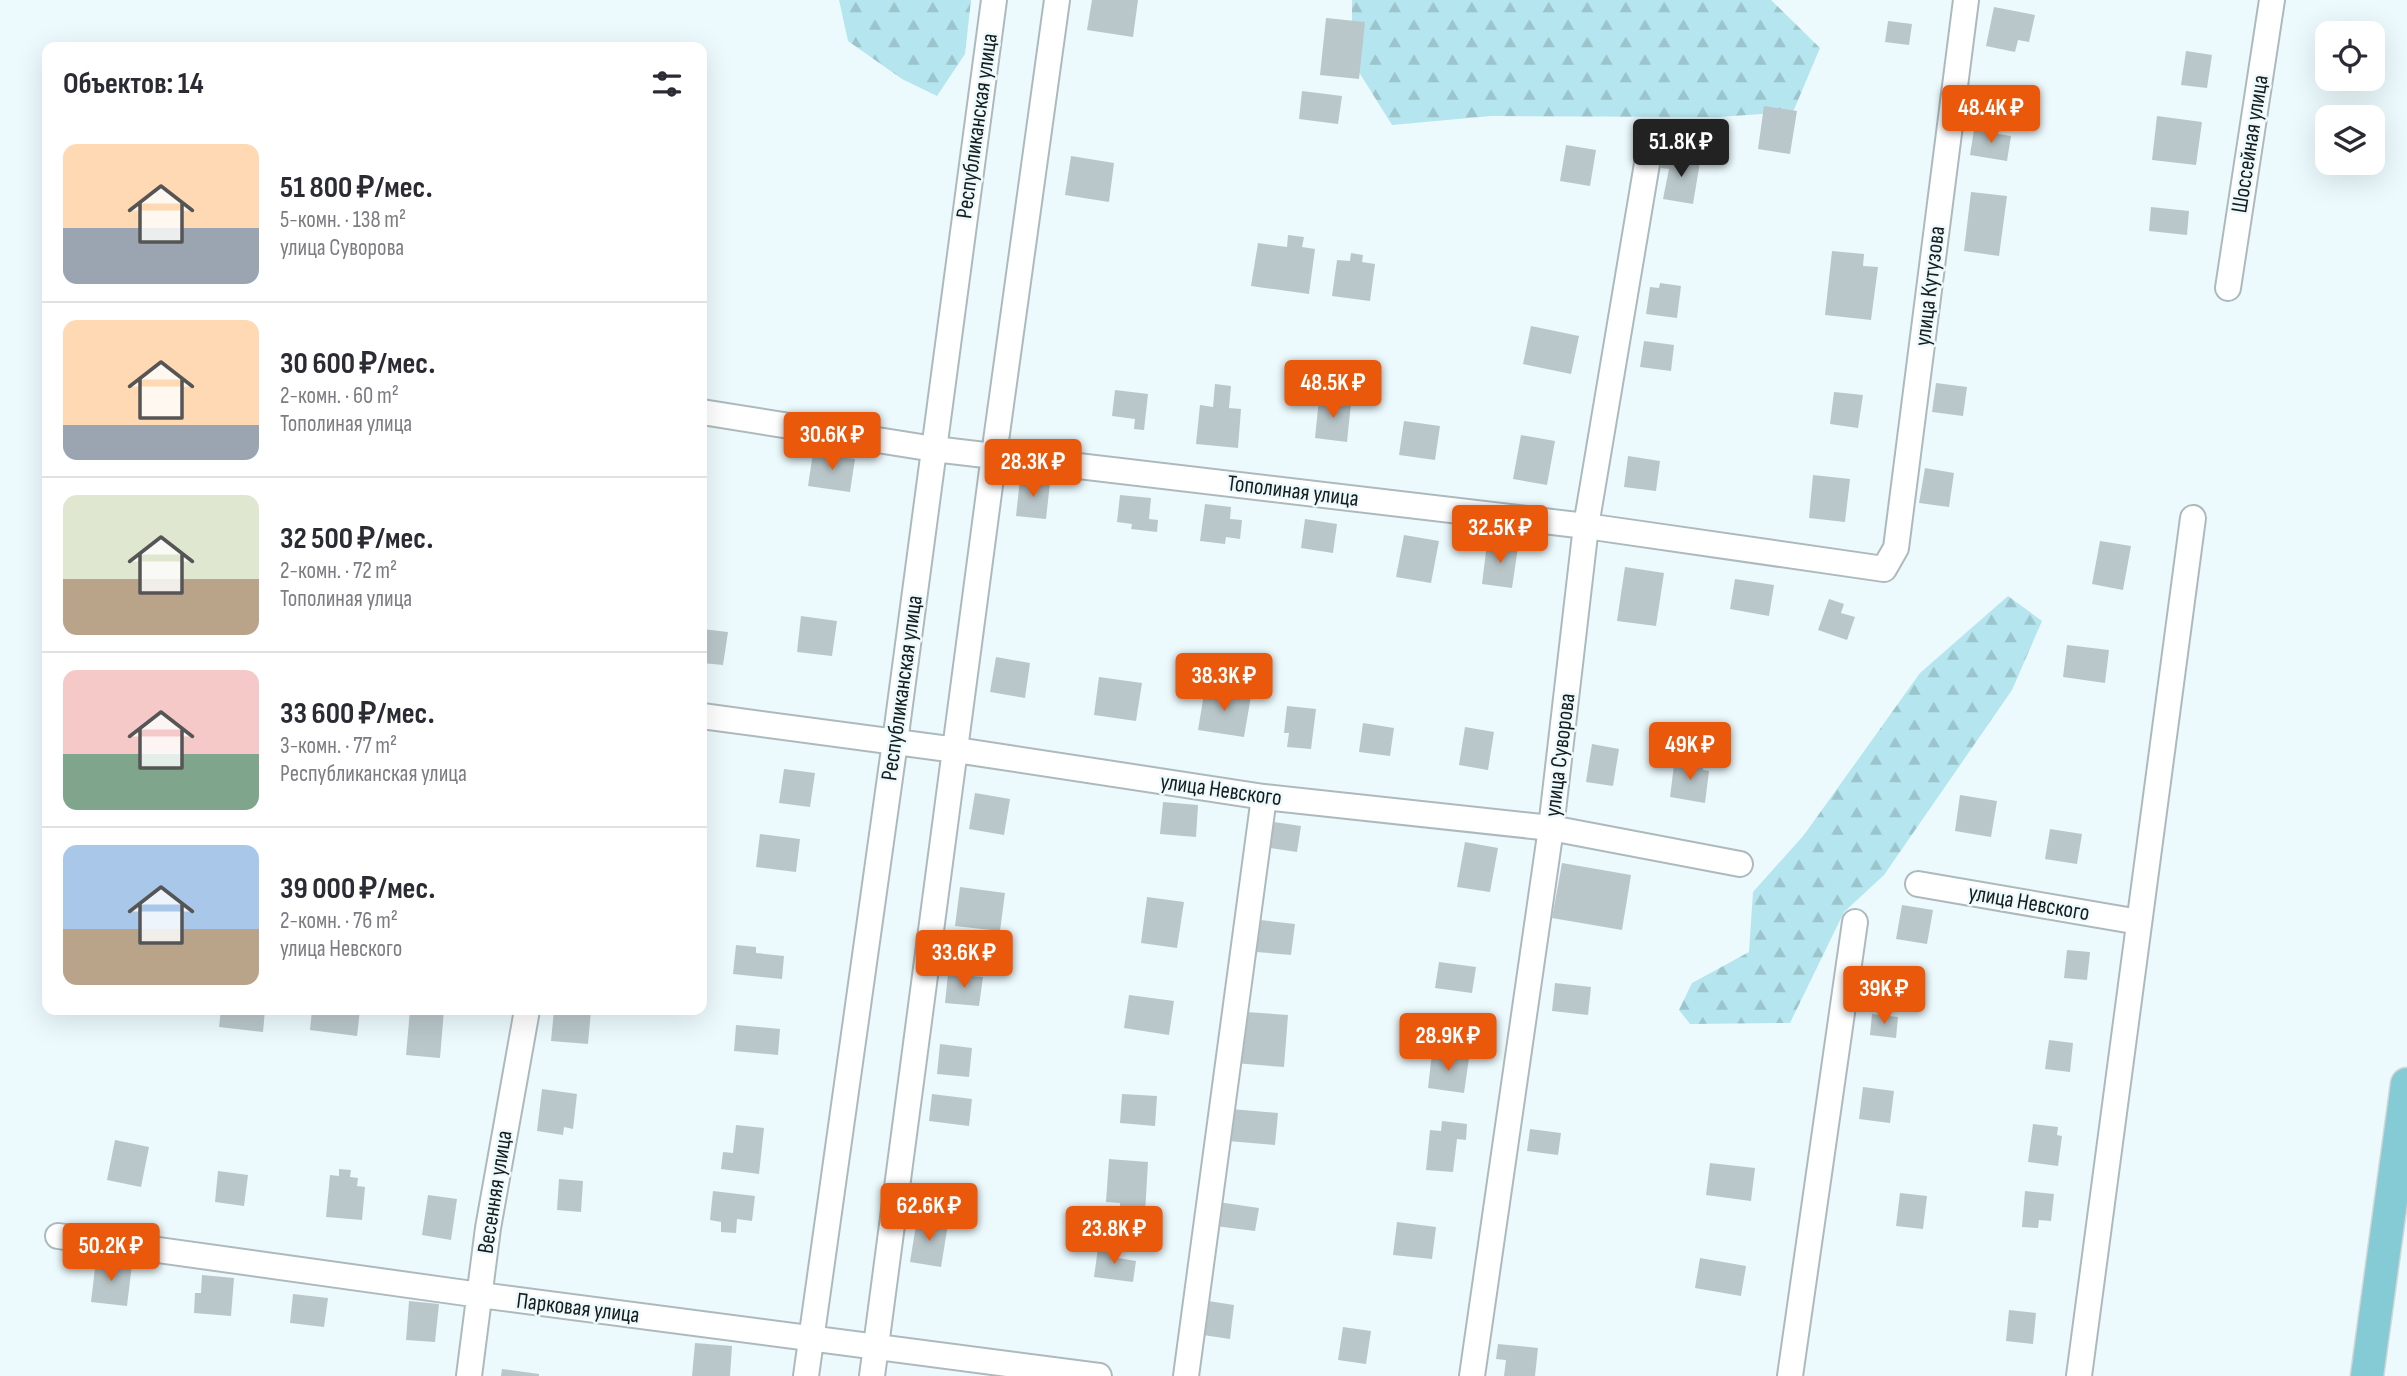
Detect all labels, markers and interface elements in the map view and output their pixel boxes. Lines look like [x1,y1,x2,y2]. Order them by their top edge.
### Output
map controls [2315,21,2385,175]
button: locate [2315,21,2385,91]
street label: Республиканская улица [950,32,1004,220]
icon: filters [648,65,686,103]
text: Объектов: 14 [63,66,204,102]
street label: Шоссейная улица [2225,73,2275,215]
pin: 48.4K ₽ [1926,86,2056,145]
text: 48.4K ₽ [1958,94,2024,122]
button: layers [2315,105,2385,175]
pin: 51.8K ₽ [1616,120,1746,179]
text: 51.8K ₽ [1649,128,1713,156]
text: 51 800 ₽/мес. [280,170,433,206]
icon: home [119,172,203,256]
text: 5-комн. · 138 m² [280,206,406,234]
street label: улица Кутузова [1909,224,1951,348]
text: улица Суворова [280,234,404,262]
text: 30 600 ₽/мес. [280,346,435,382]
icon: home [119,348,203,432]
pin: 48.5K ₽ [1268,360,1398,420]
text: 48.5K ₽ [1300,369,1366,397]
text: 2-комн. · 60 m² [280,382,399,410]
text: Тополиная улица [280,410,412,438]
pin: 30.6K ₽ [767,412,897,472]
text: 30.6K ₽ [800,421,864,449]
pin: 28.3K ₽ [968,440,1098,499]
text: 28.3K ₽ [1001,448,1065,476]
street label: Тополиная улица [1226,469,1360,513]
pin: 32.5K ₽ [1435,505,1565,565]
text: 32.5K ₽ [1468,514,1532,542]
text: 32 500 ₽/мес. [280,521,433,557]
icon: home [119,523,203,607]
text: 2-комн. · 72 m² [280,557,397,585]
text: Тополиная улица [280,585,412,613]
street label: Республиканская улица [875,594,929,782]
pin: 38.3K ₽ [1159,654,1289,713]
text: 38.3K ₽ [1192,662,1256,690]
street label: улица Суворова [1539,692,1581,818]
text: 33 600 ₽/мес. [280,696,435,732]
icon: home [119,698,203,782]
pin: 49K ₽ [1641,722,1739,782]
text: 49K ₽ [1665,731,1715,759]
text: 3-комн. · 77 m² [280,732,397,760]
text: Республиканская улица [280,760,467,788]
street label: улица Невского [1158,768,1284,812]
text: 39 000 ₽/мес. [280,871,435,907]
icon: home [119,873,203,957]
street label: улица Невского [1966,879,2092,927]
text: 2-комн. · 76 m² [280,907,398,935]
pin: 33.6K ₽ [899,930,1029,990]
text: улица Невского [280,935,402,963]
text: 33.6K ₽ [932,939,996,967]
pin: 39K ₽ [1835,967,1933,1026]
text: 39K ₽ [1859,975,1909,1003]
pin: 28.9K ₽ [1383,1014,1513,1073]
text: 28.9K ₽ [1416,1022,1481,1050]
street label: Весенняя улица [471,1128,519,1256]
pin: 62.6K ₽ [864,1184,994,1243]
text: 62.6K ₽ [897,1192,961,1220]
pin: 23.8K ₽ [1049,1206,1179,1266]
text: 23.8K ₽ [1082,1215,1146,1243]
pin: 50.2K ₽ [46,1224,176,1283]
text: 50.2K ₽ [79,1232,143,1260]
street label: Парковая улица [515,1287,641,1329]

